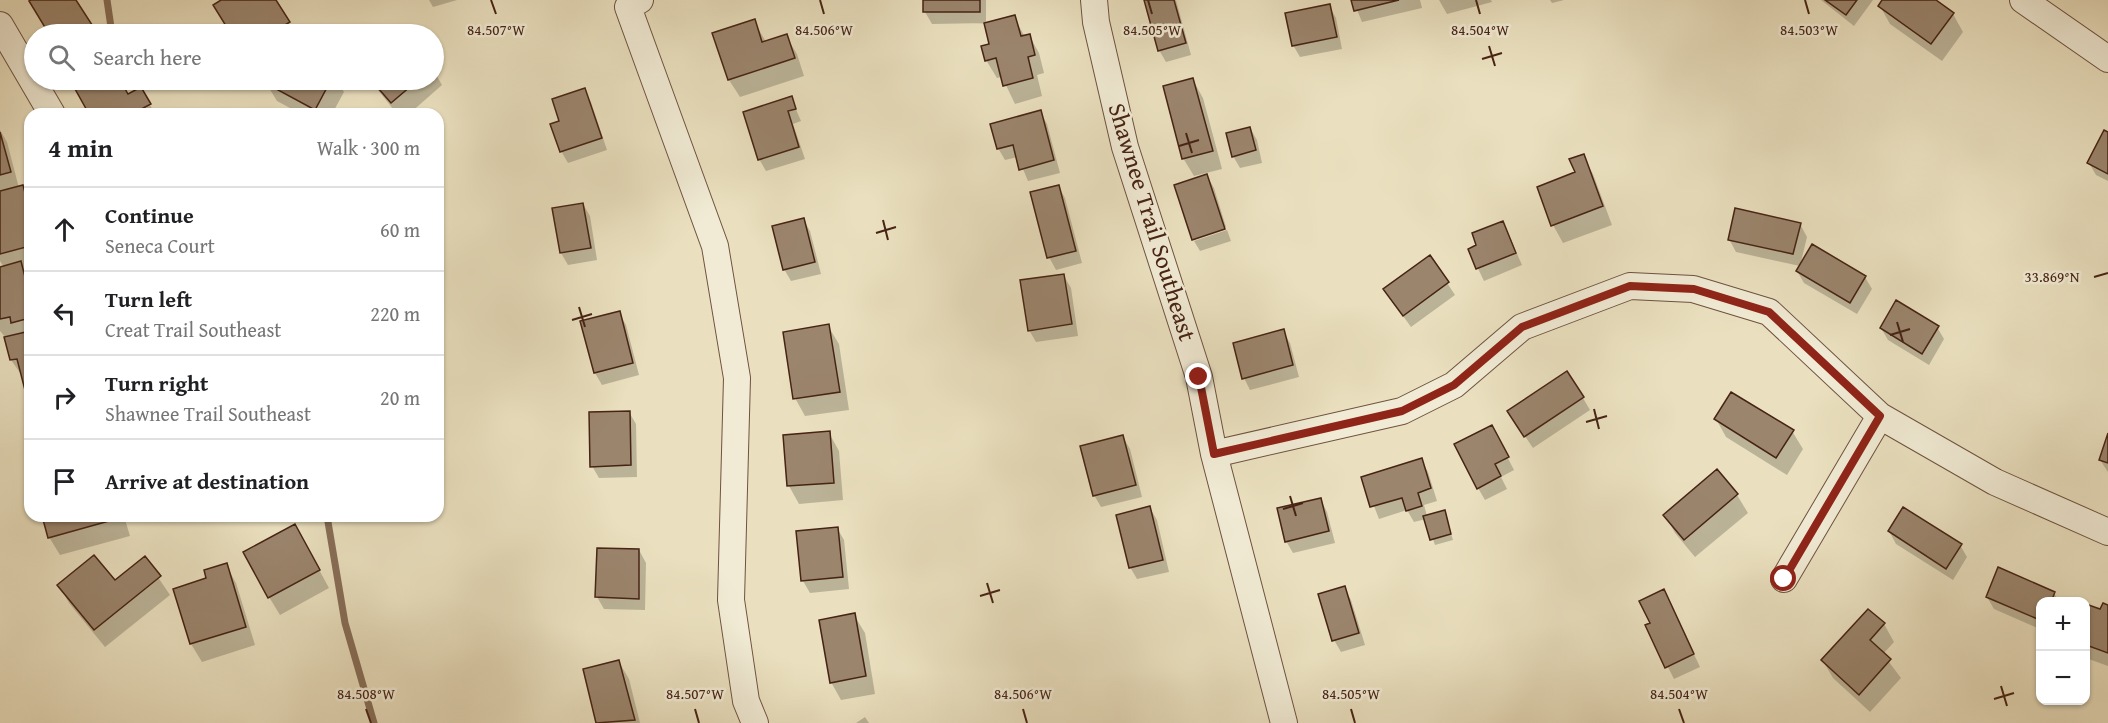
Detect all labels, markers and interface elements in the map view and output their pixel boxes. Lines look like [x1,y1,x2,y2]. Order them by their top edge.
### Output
text: 84.507°W [467,19,525,40]
text: 84.506°W [795,19,853,40]
text: 84.505°W [1123,19,1181,40]
text: 84.504°W [1451,19,1509,40]
text: 84.503°W [1780,19,1838,40]
search box [24,24,444,90]
icon: search [45,41,78,74]
text: Search here [93,41,202,73]
street label: Shawnee Trail Southeast [1100,99,1206,346]
text: 4 min [48,128,113,167]
text: Walk · 300 m [317,133,420,162]
text: Continue [105,199,194,231]
icon: ahead [48,213,81,246]
text: 60 m [380,215,420,244]
text: Seneca Court [105,231,215,260]
text: 33.869°N [2025,266,2080,287]
text: Turn left [105,283,192,315]
icon: left [48,297,81,330]
text: 220 m [370,299,420,328]
text: Creat Trail Southeast [105,315,281,344]
route end [1185,363,1211,389]
text: Turn right [105,367,208,399]
icon: right [48,381,81,414]
text: 20 m [380,383,420,412]
text: Shawnee Trail Southeast [105,399,311,428]
icon: arrive [48,465,81,498]
text: Arrive at destination [105,465,309,497]
route start [1770,565,1796,591]
map controls [2036,597,2090,705]
button: + [2036,597,2090,651]
button: − [2036,651,2090,705]
text: 84.508°W [337,683,395,704]
text: 84.507°W [666,683,724,704]
text: 84.506°W [994,683,1052,704]
text: 84.505°W [1322,683,1380,704]
text: 84.504°W [1650,683,1708,704]

